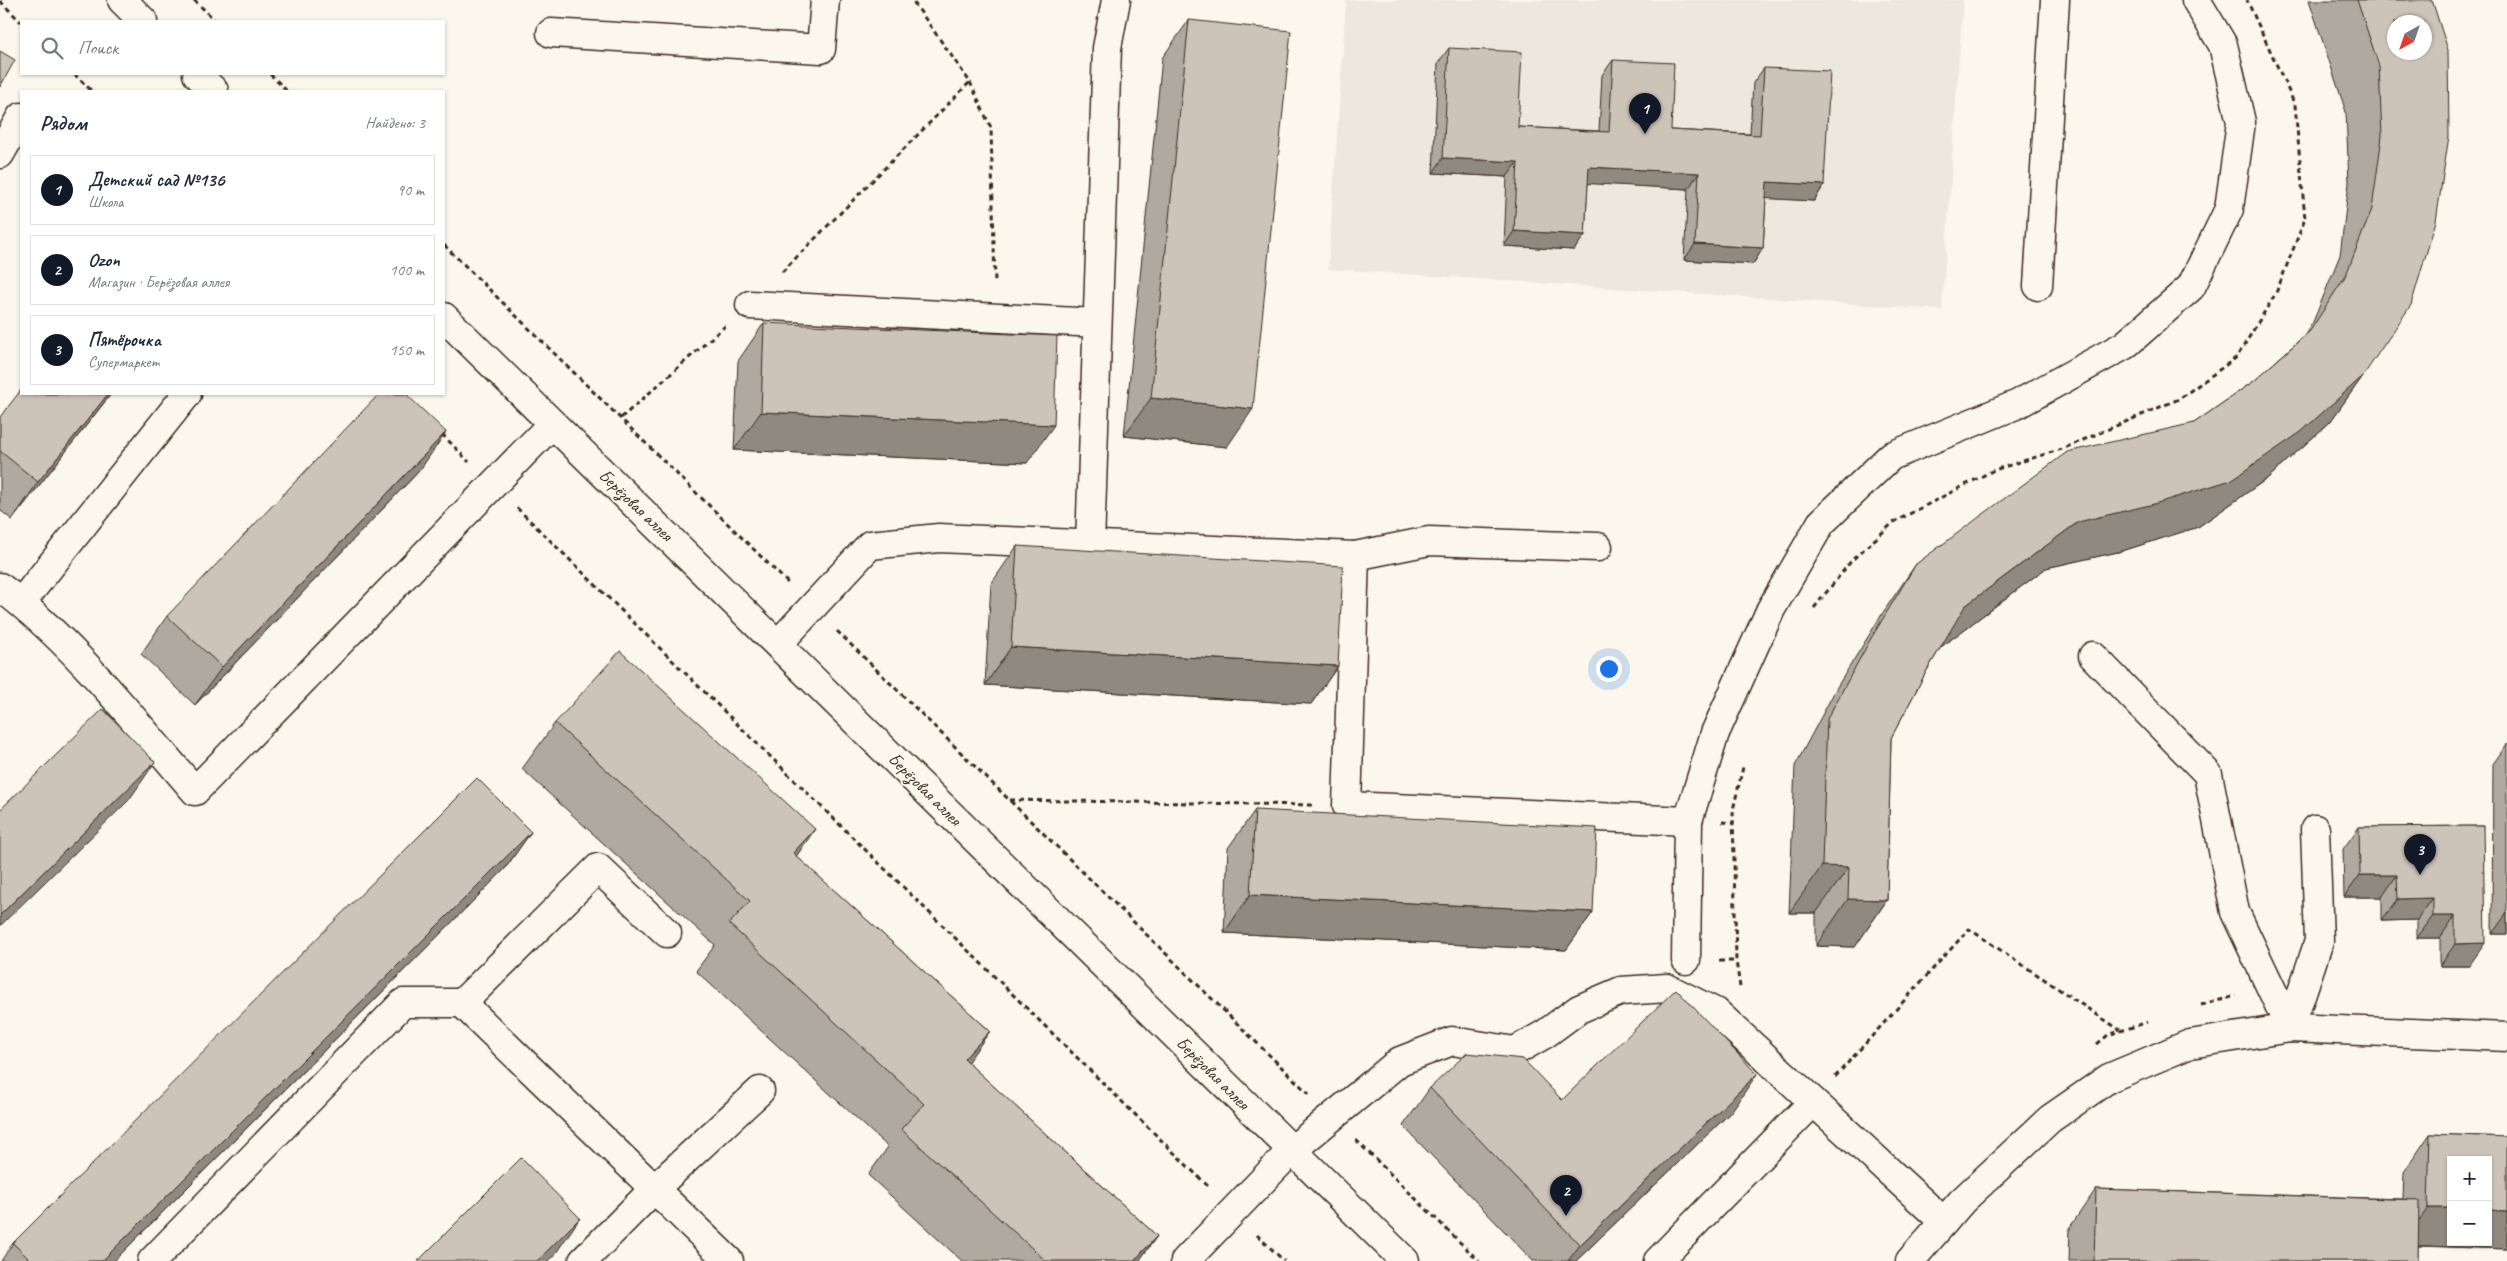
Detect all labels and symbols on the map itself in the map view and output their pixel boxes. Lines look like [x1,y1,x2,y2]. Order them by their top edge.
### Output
north arrow [2387,15,2432,60]
pin: 1 [1629,93,1661,134]
street label: Берёзовая аллея [594,464,679,548]
your location [1596,656,1622,682]
street label: Берёзовая аллея [883,748,967,832]
pin: 3 [2404,834,2436,875]
street label: Берёзовая аллея [1171,1032,1255,1116]
pin: 2 [1550,1175,1582,1216]

